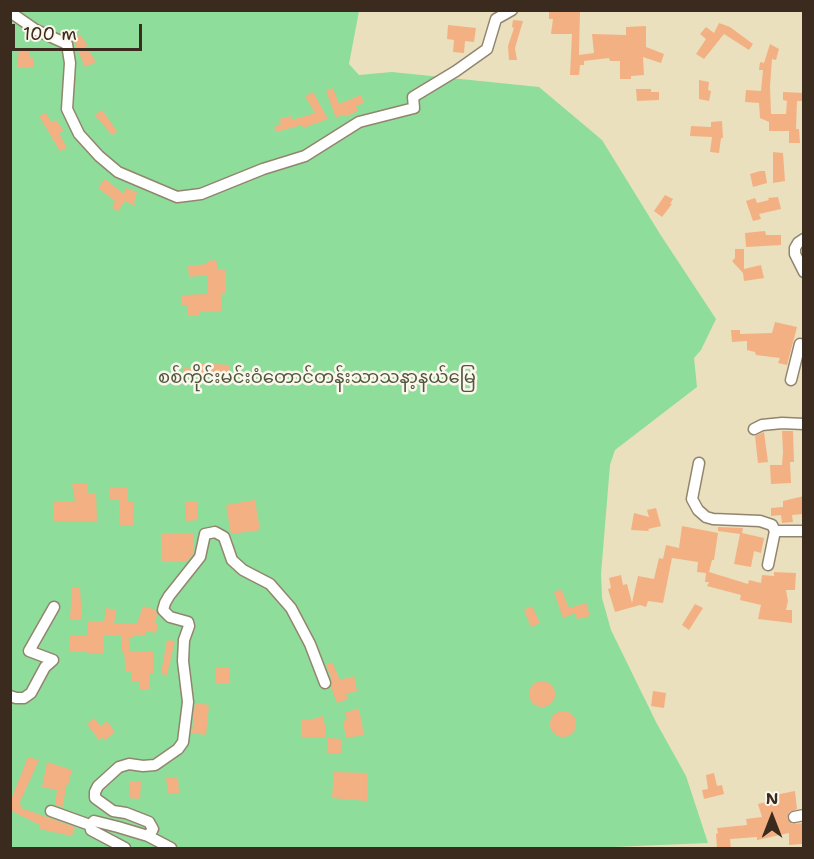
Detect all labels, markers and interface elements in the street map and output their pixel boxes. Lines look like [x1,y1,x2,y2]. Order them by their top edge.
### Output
scale bar [15,12,146,50]
text: 100 m [23,22,77,46]
park label: စစ်ကိုင်းမင်းဝံတောင်တန်းသာသနာ့နယ်မြေ [158,367,476,389]
north arrow [742,787,802,847]
text: N [766,788,778,809]

